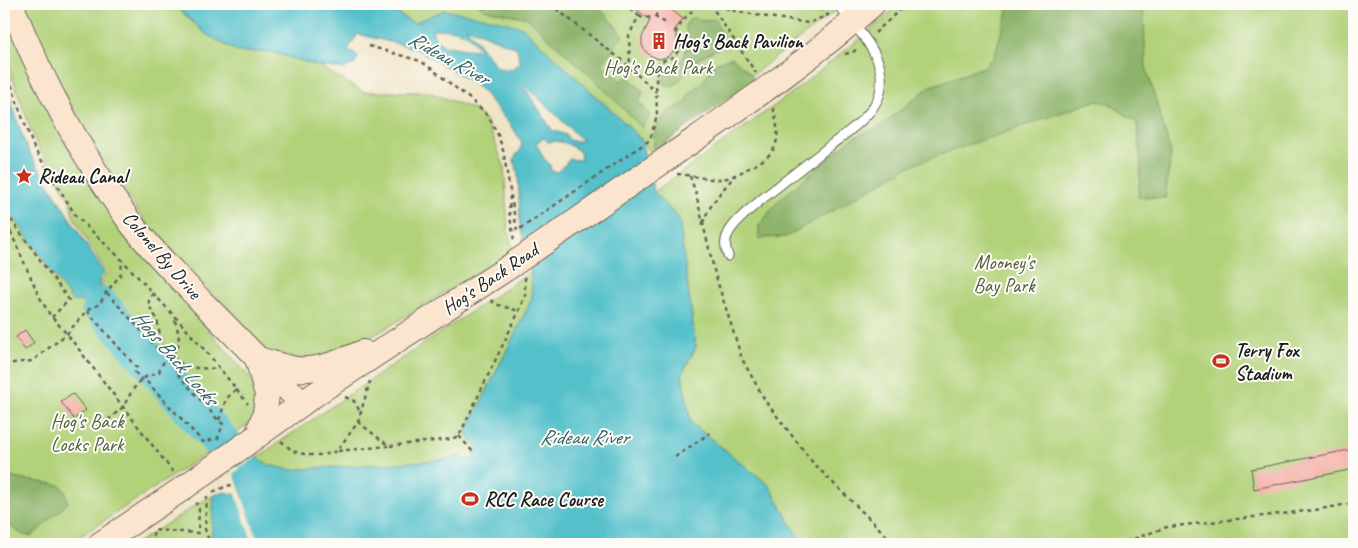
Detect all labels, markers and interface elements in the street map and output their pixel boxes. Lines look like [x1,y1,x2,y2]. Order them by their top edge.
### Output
water label: Rideau River [404,25,497,92]
place label: Hog's Back Pavilion [673,29,805,54]
building icon: Hog's Back Pavilion [649,31,669,51]
park label: Hog's Back Park [604,55,714,80]
place label: Rideau Canal [38,164,130,189]
place icon: Rideau Canal [14,166,34,186]
street label: Colonel By Drive [117,206,208,305]
street label: Hog's Back Road [437,236,546,320]
park label: Mooney's Bay Park [973,250,1036,298]
water label: Hogs Back Locks [127,304,226,413]
place label: Terry Fox Stadium [1235,338,1300,386]
sports icon: Terry Fox Stadium [1211,351,1231,371]
park label: Hog's Back Locks Park [51,409,125,457]
water label: Rideau River [540,424,632,450]
place label: RCC Race Course [484,487,604,512]
sports icon: RCC Race Course [460,489,480,509]

